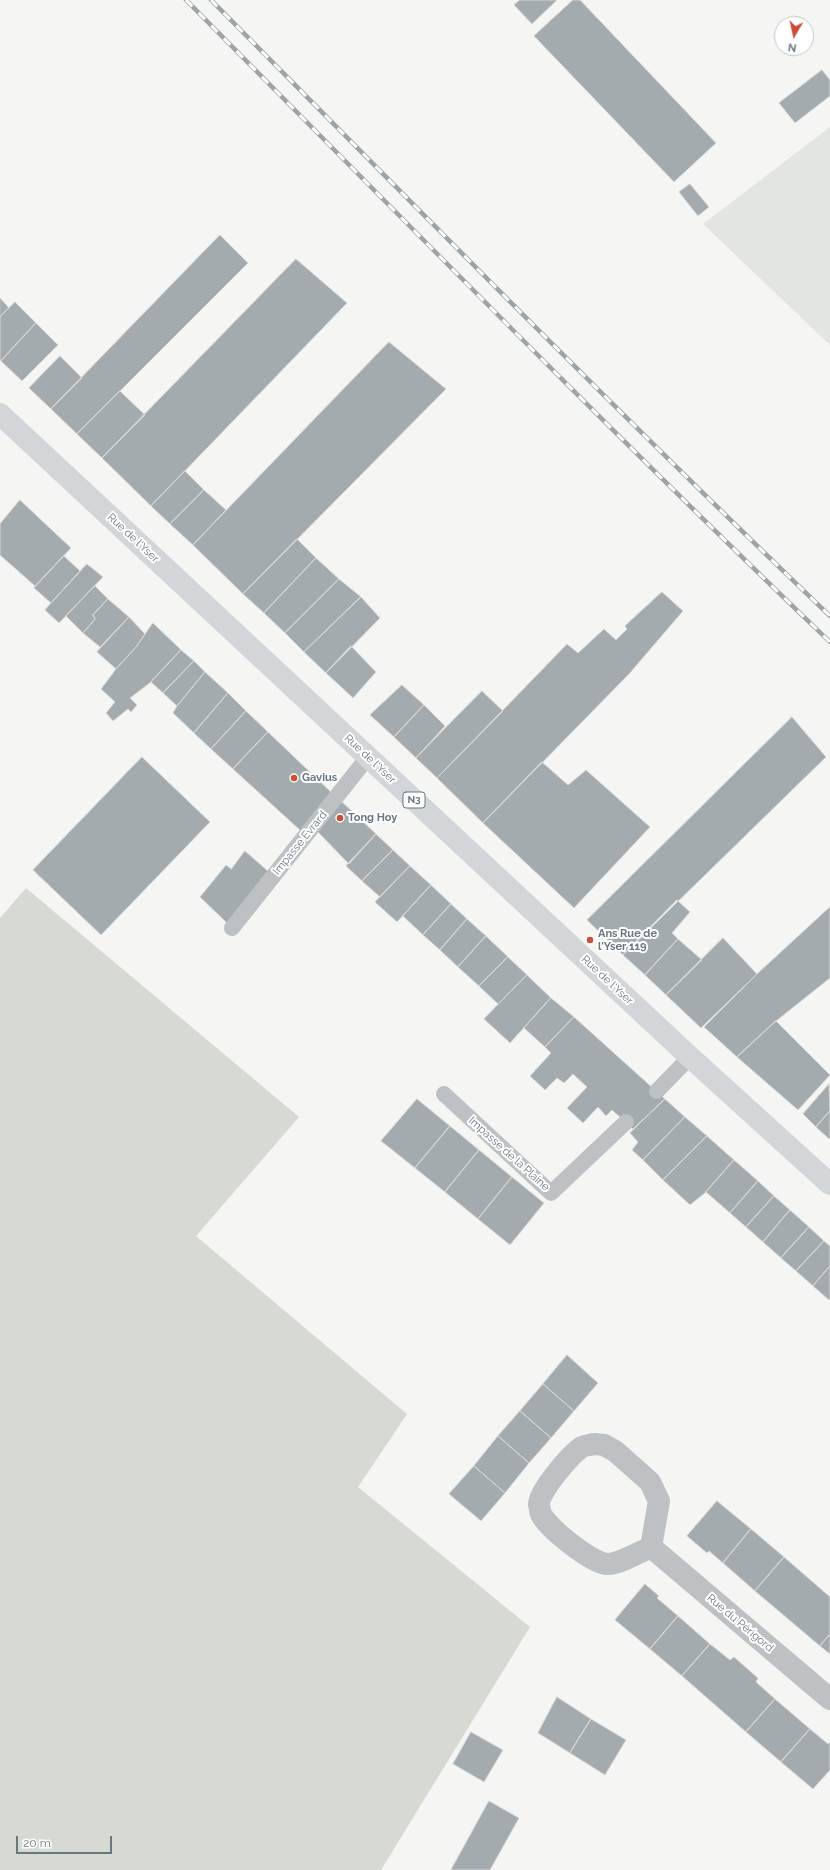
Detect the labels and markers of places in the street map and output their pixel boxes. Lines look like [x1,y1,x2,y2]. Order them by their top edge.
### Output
place label: Gavius [302,771,337,785]
marker: Gavius [289,773,299,783]
place label: Tong Hoy [348,811,397,825]
marker: Tong Hoy [335,813,345,823]
place label: Ans Rue de l'Yser 119 [598,927,657,953]
marker: Ans Rue de l'Yser 119 [585,935,595,945]

